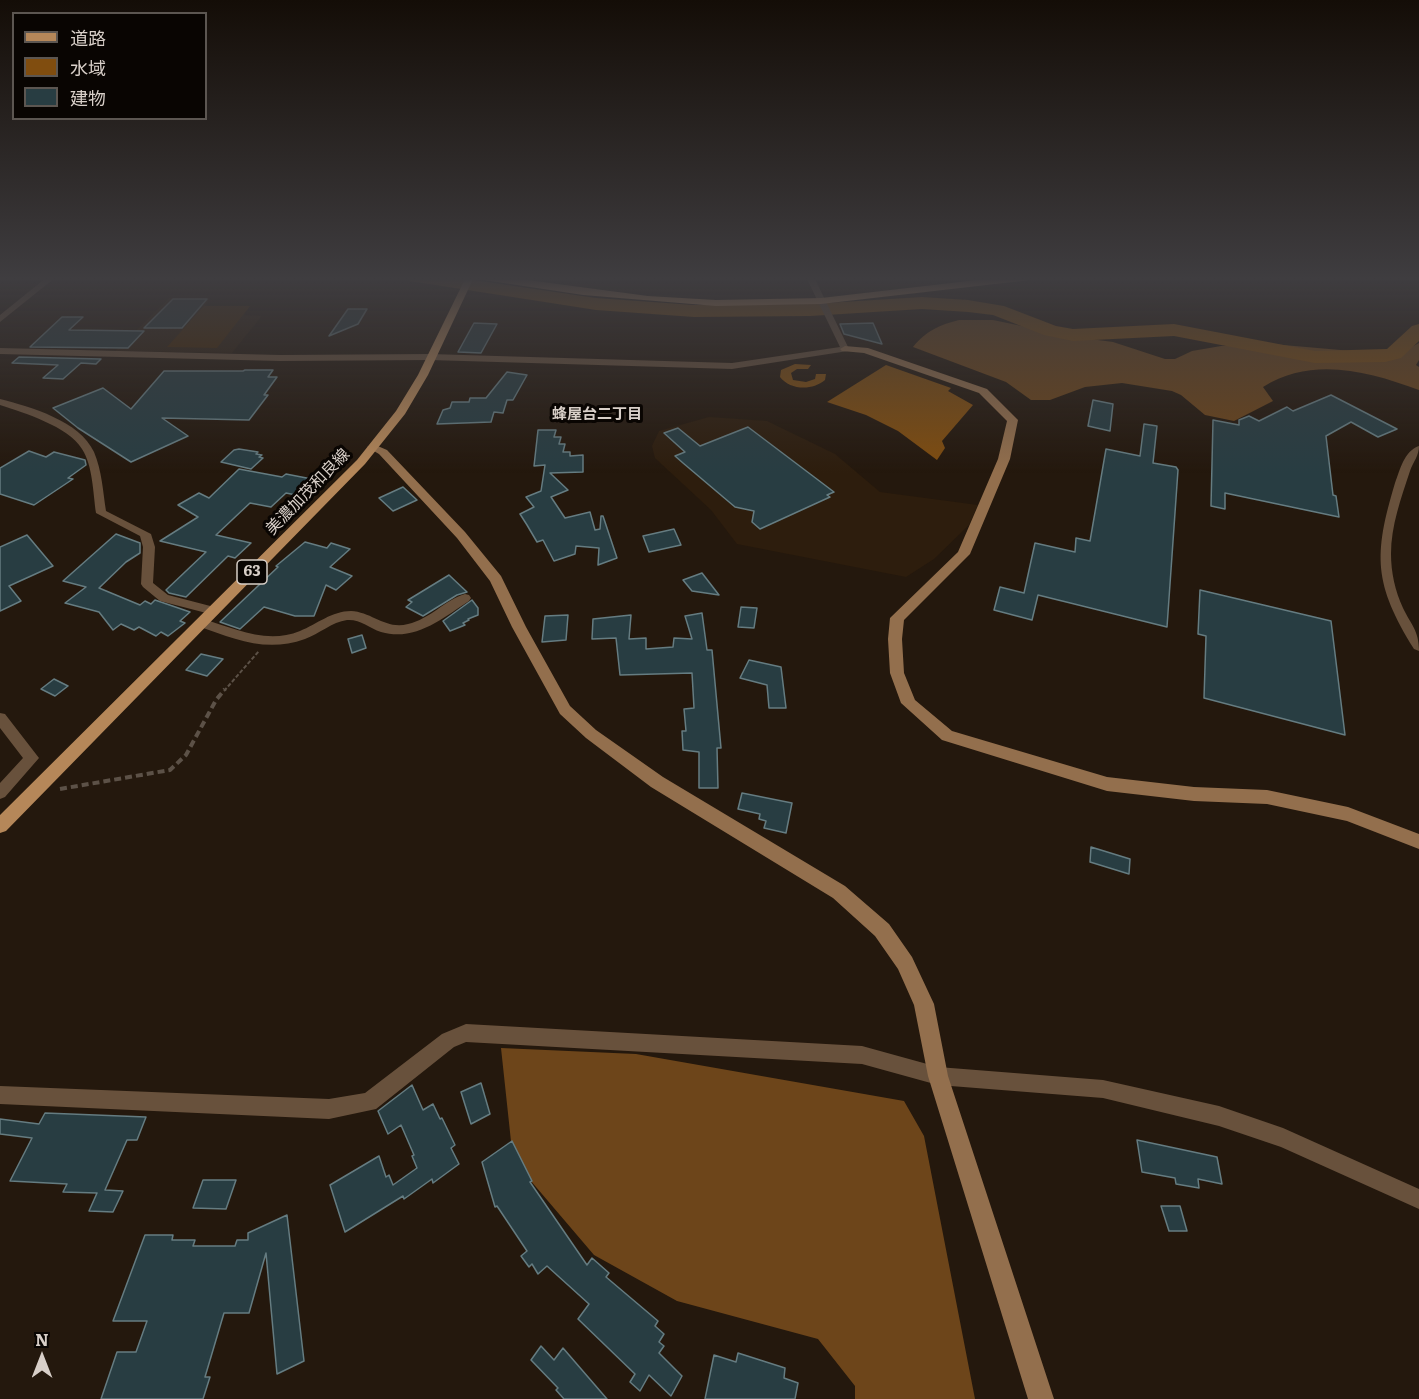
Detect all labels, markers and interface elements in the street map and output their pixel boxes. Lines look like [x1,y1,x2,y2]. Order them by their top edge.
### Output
legend [12,12,207,120]
text: 道路 [70,24,106,51]
text: 水域 [70,54,106,81]
text: 建物 [70,84,106,111]
district label: 蜂屋台二丁目 [552,406,642,424]
street label: 美濃加茂和良線 [262,445,354,539]
road number: 63 [237,560,267,584]
north arrow [12,1327,72,1387]
text: N [35,1327,49,1351]

